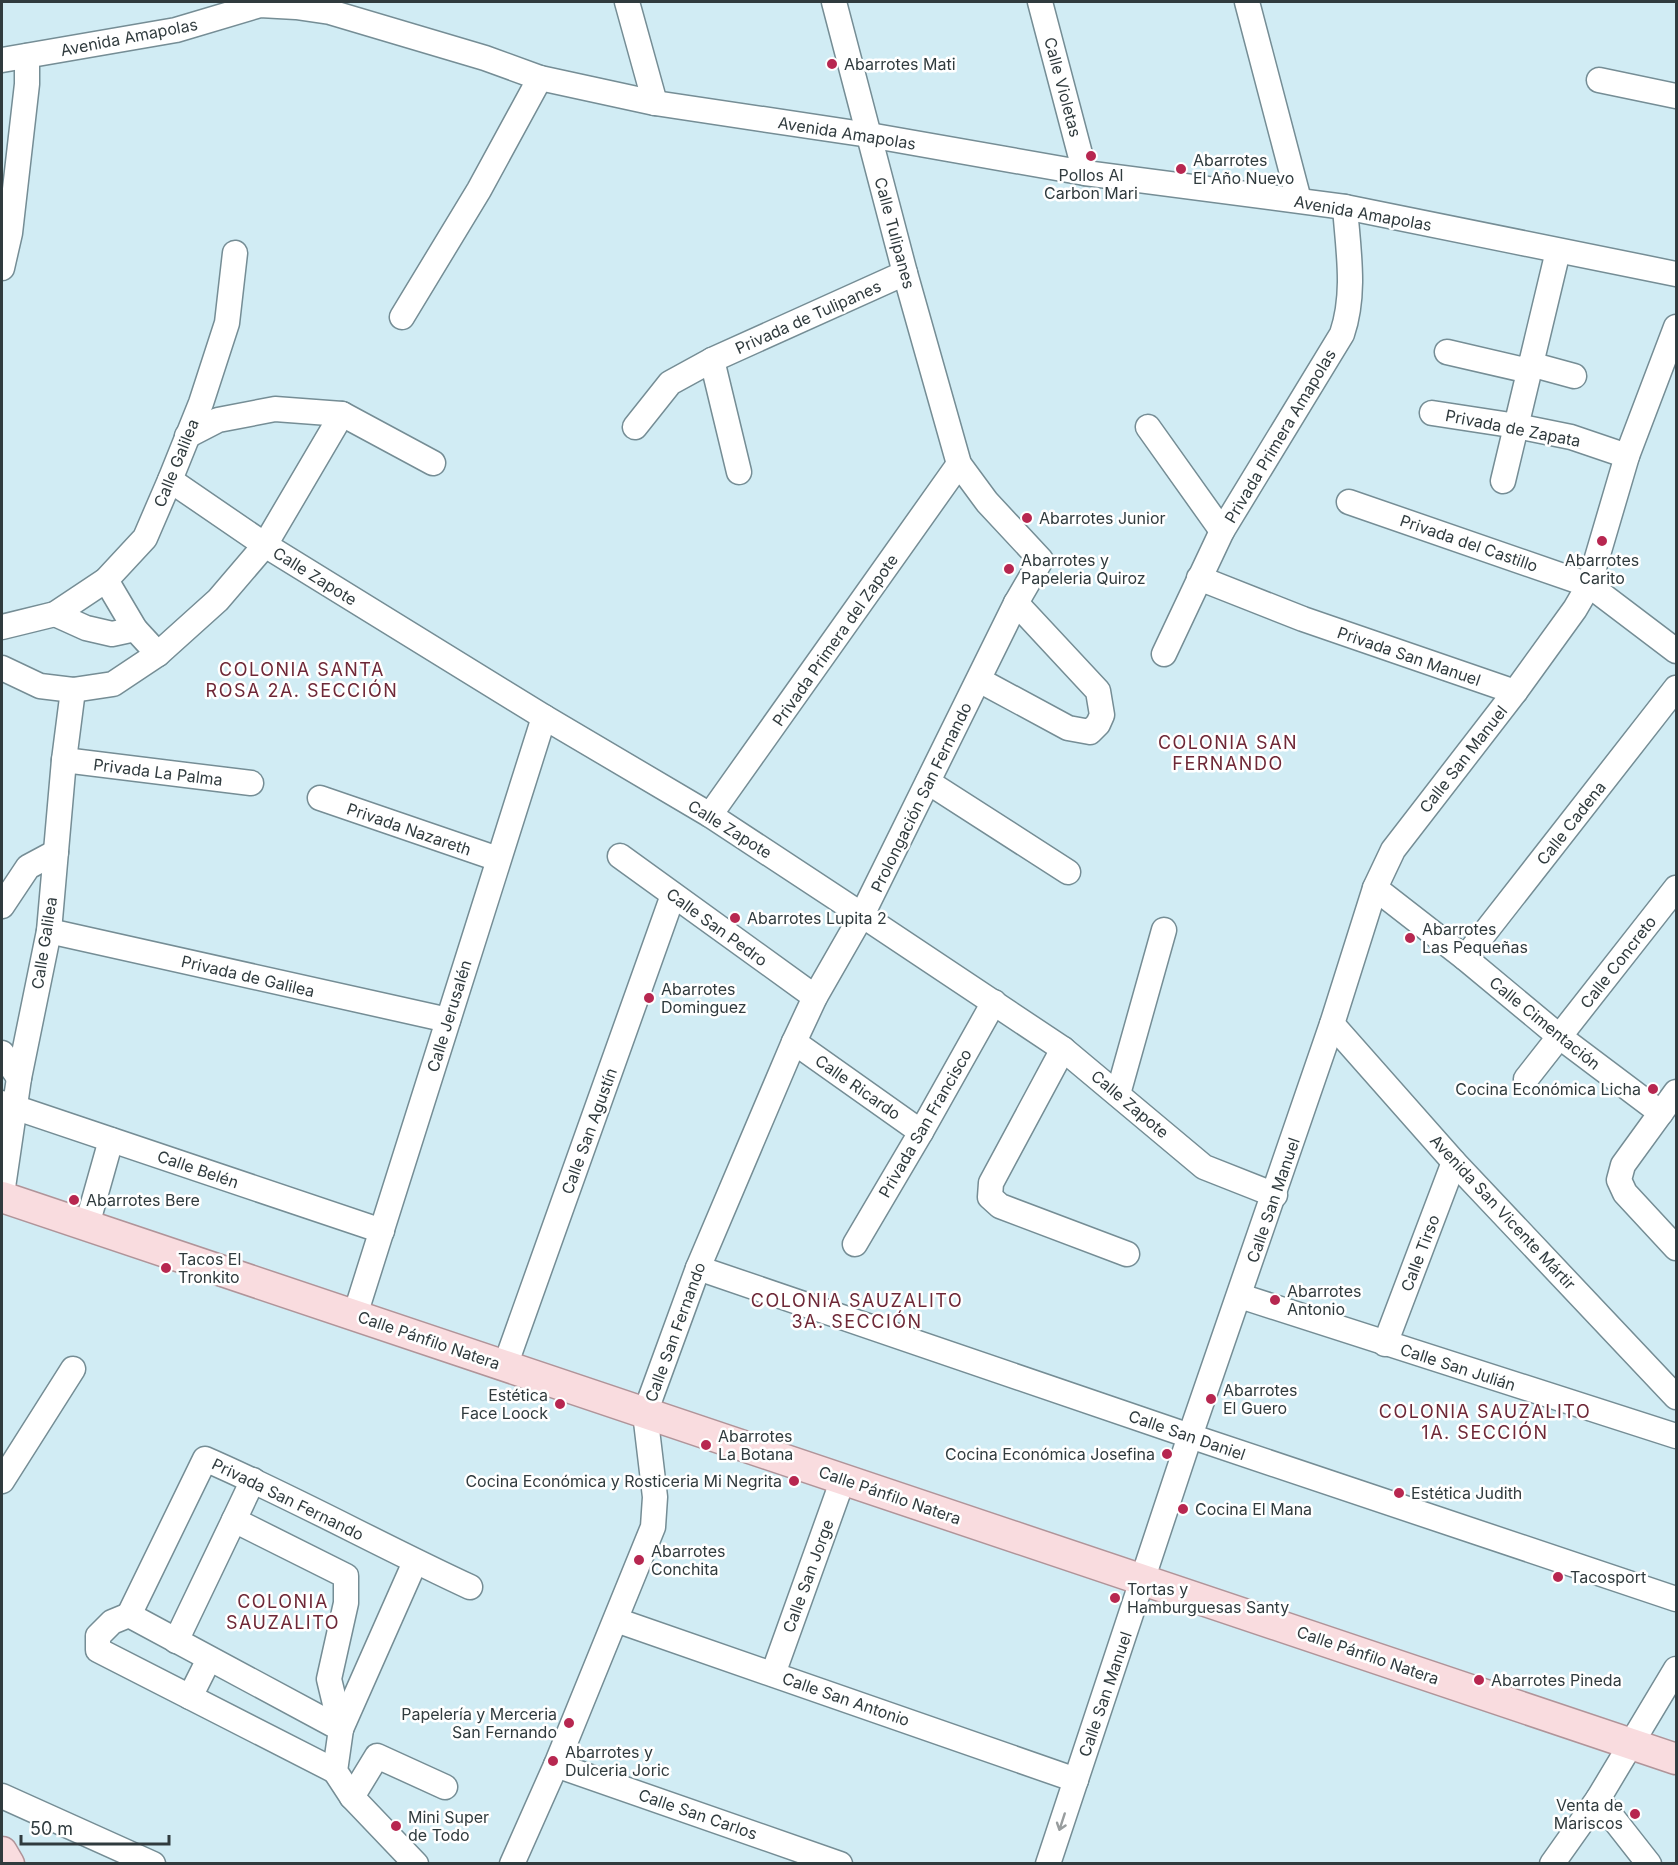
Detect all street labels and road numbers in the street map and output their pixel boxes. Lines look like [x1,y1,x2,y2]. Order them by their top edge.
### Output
street label: Avenida Amapolas [59,14,199,60]
street label: Calle Violetas [1040,35,1086,139]
street label: Avenida Amapolas [777,112,917,154]
street label: Calle Tulipanes [870,175,920,291]
street label: Avenida Amapolas [1293,191,1433,235]
street label: Privada de Tulipanes [732,276,884,358]
street label: Privada Primera Amapolas [1220,345,1340,527]
street label: Privada de Zapata [1444,405,1582,451]
street label: Calle Galilea [149,416,203,510]
street label: Privada del Castillo [1397,510,1541,576]
street label: Calle Zapote [269,542,361,610]
street label: Privada Primera del Zapote [768,550,902,730]
street label: Privada San Manuel [1335,622,1483,690]
street label: Prolongación San Fernando [866,699,976,895]
street label: Calle San Manuel [1415,701,1511,817]
street label: Privada La Palma [92,754,224,790]
street label: Calle Cadena [1532,777,1610,869]
street label: Calle Zapote [684,795,776,863]
street label: Privada Nazareth [344,798,474,860]
street label: Calle San Pedro [663,884,771,970]
street label: Calle Galilea [27,895,61,991]
street label: Calle Concreto [1576,912,1660,1012]
street label: Privada de Galilea [179,951,317,1001]
street label: Calle Jerusalén [422,957,476,1075]
street label: Calle Cimentación [1485,972,1605,1074]
street label: Privada San Francisco [874,1045,976,1201]
street label: Calle Ricardo [811,1050,905,1124]
street label: Calle San Agustín [557,1065,621,1197]
street label: Calle Zapote [1087,1066,1173,1142]
street label: Avenida San Vicente Mártir [1426,1130,1580,1294]
street label: Calle San Manuel [1242,1135,1304,1265]
street label: Calle Belén [155,1146,241,1192]
street label: Calle Tirso [1396,1212,1444,1294]
street label: Calle San Fernando [640,1259,710,1405]
street label: Calle Pánfilo Natera [355,1306,503,1374]
street label: Calle San Julián [1398,1339,1518,1395]
street label: Calle San Daniel [1126,1406,1248,1464]
street label: Privada San Fernando [209,1454,367,1544]
street label: Calle Pánfilo Natera [816,1461,964,1529]
street label: Calle San Jorge [778,1517,838,1635]
street label: Calle Pánfilo Natera [1294,1621,1442,1689]
street label: Calle San Manuel [1074,1629,1136,1759]
street label: Calle San Antonio [780,1668,912,1730]
street label: Calle San Carlos [636,1784,760,1844]

